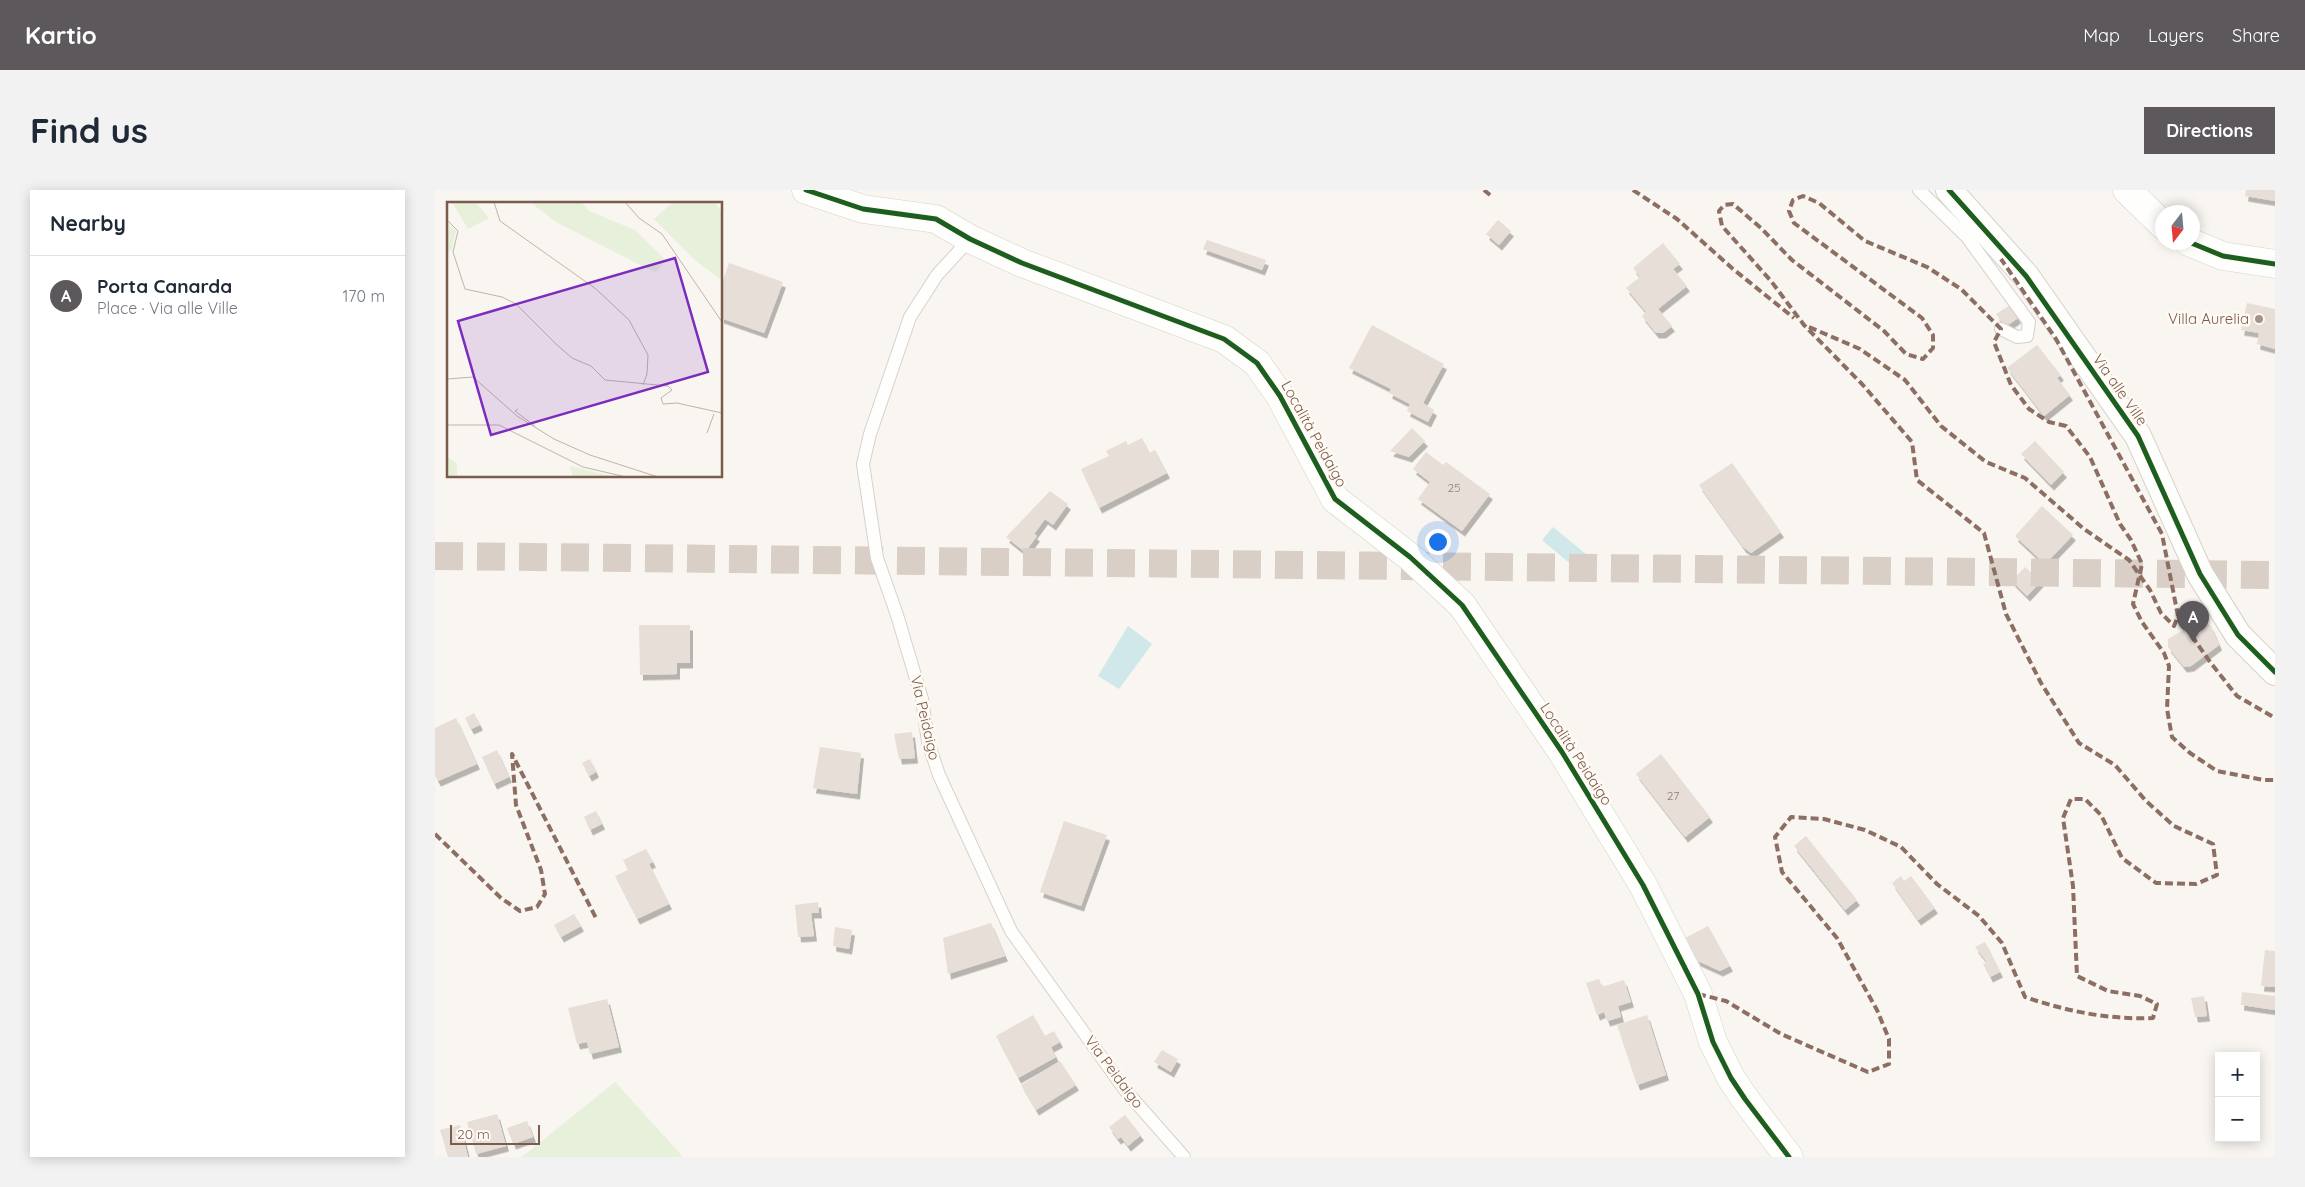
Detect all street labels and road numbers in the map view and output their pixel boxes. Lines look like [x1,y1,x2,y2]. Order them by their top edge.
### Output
street label: Via alle Ville [2089,350,2152,429]
street label: Località Peidaigo [1277,377,1352,490]
street label: Via Peidaigo [907,674,944,762]
street label: Località Peidaigo [1536,699,1617,809]
street label: Via Peidaigo [1081,1031,1148,1112]

